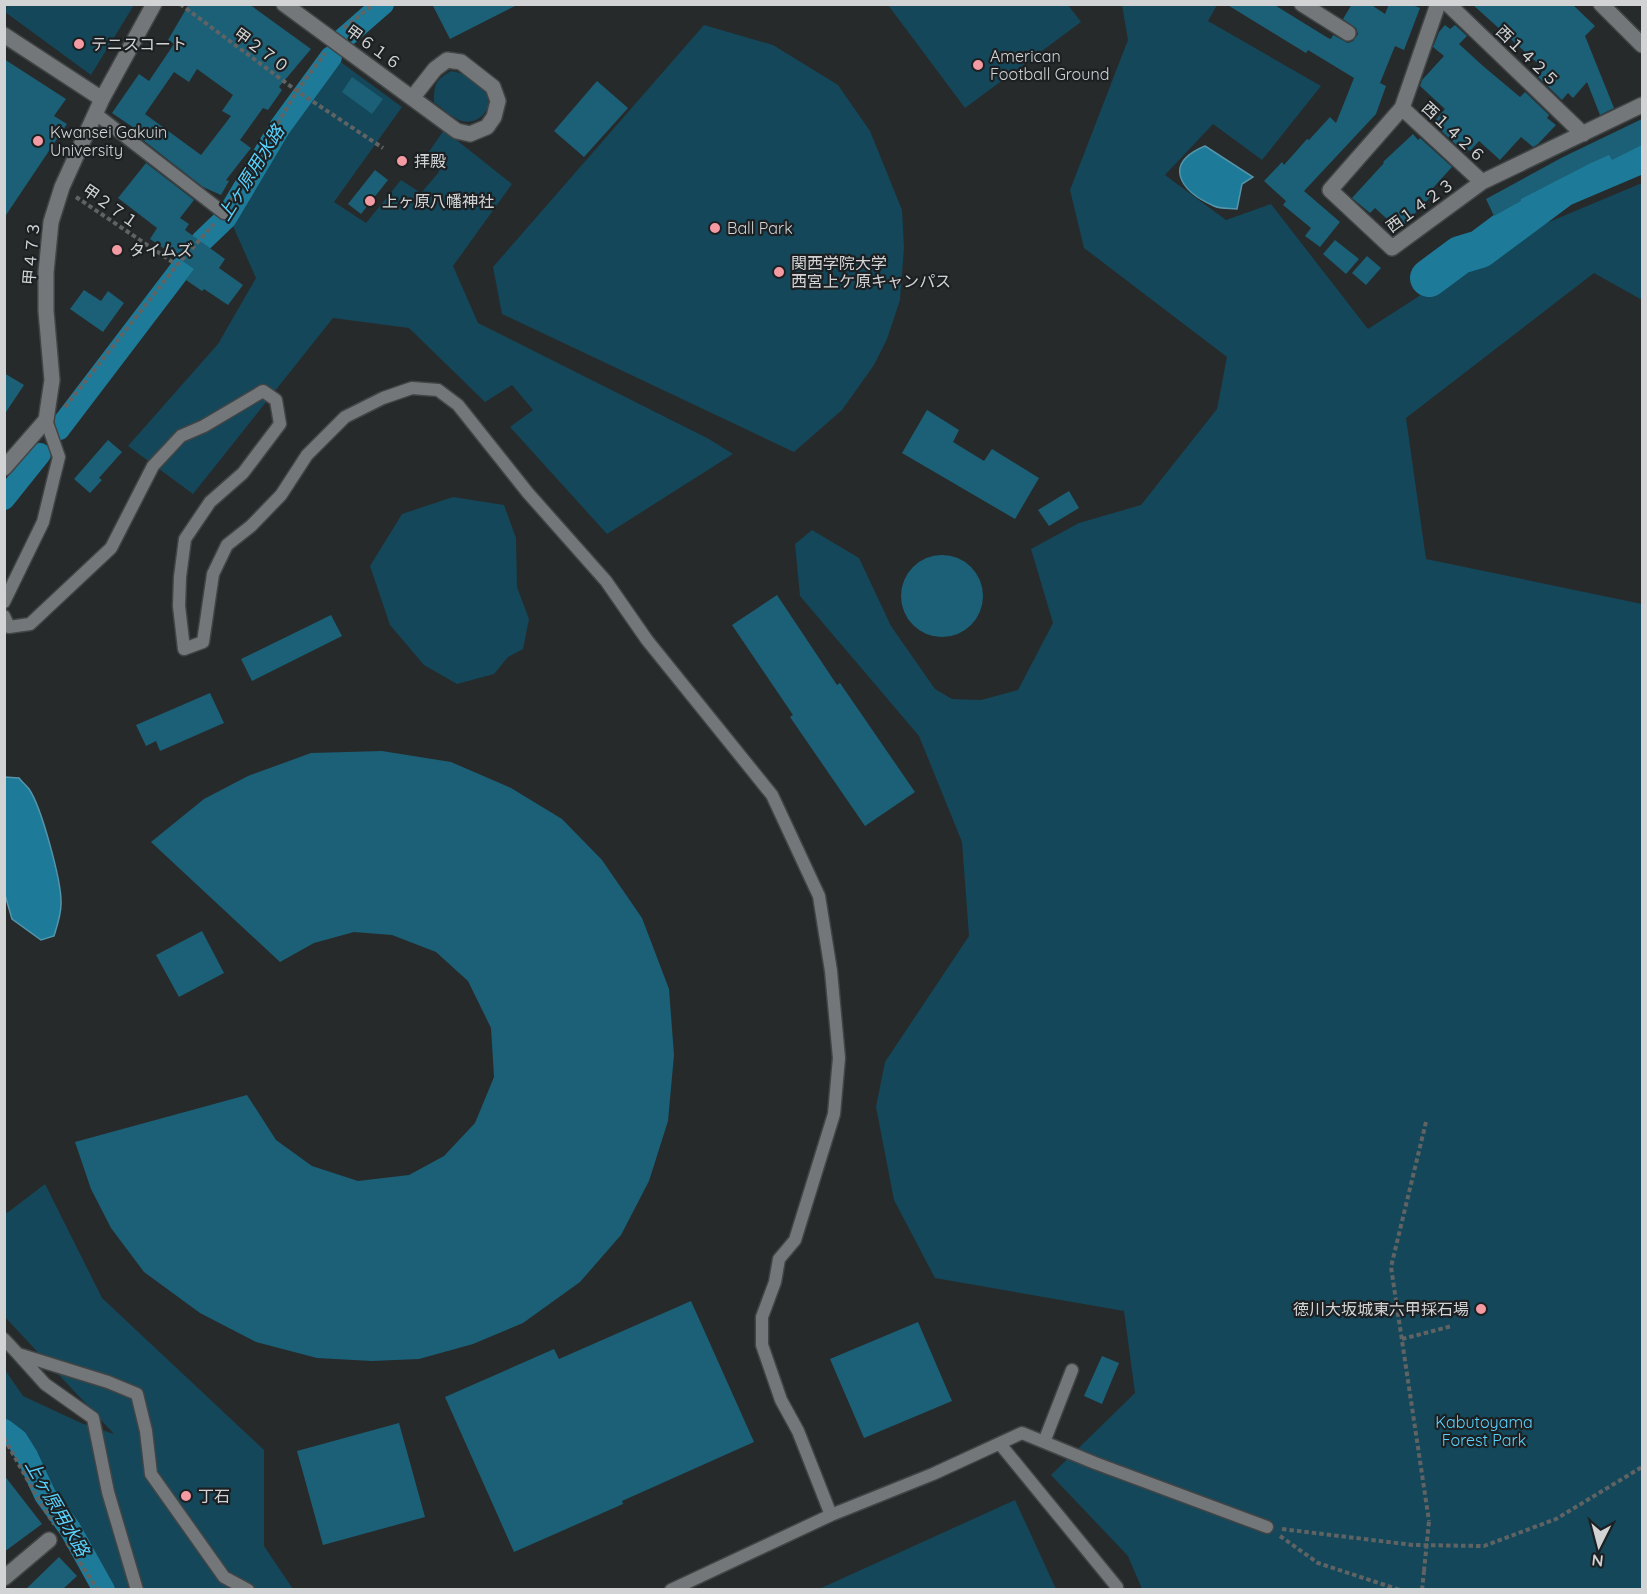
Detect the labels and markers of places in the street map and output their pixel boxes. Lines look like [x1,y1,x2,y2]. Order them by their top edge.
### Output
place label: テニスコート [91,34,187,54]
marker: テニスコート [72,37,86,51]
place label: American Football Ground [990,46,1109,84]
marker: American Football Ground [971,58,985,72]
place label: Kwansei Gakuin University [50,122,167,160]
marker: Kwansei Gakuin University [31,134,45,148]
place label: 拝殿 [414,151,446,171]
marker: 拝殿 [395,154,409,168]
place label: 上ヶ原八幡神社 [382,191,494,211]
marker: 上ヶ原八幡神社 [363,194,377,208]
place label: Ball Park [727,218,793,238]
marker: Ball Park [708,221,722,235]
place label: タイムズ [129,240,193,260]
marker: タイムズ [110,243,124,257]
place label: 関西学院大学 西宮上ケ原キャンパス [791,253,951,291]
marker: 関西学院大学 西宮上ケ原キャンパス [772,265,786,279]
place label: 徳川大坂城東六甲採石場 [1293,1299,1469,1319]
marker: 徳川大坂城東六甲採石場 [1474,1302,1488,1316]
place label: 丁石 [198,1486,230,1506]
marker: 丁石 [179,1489,193,1503]

